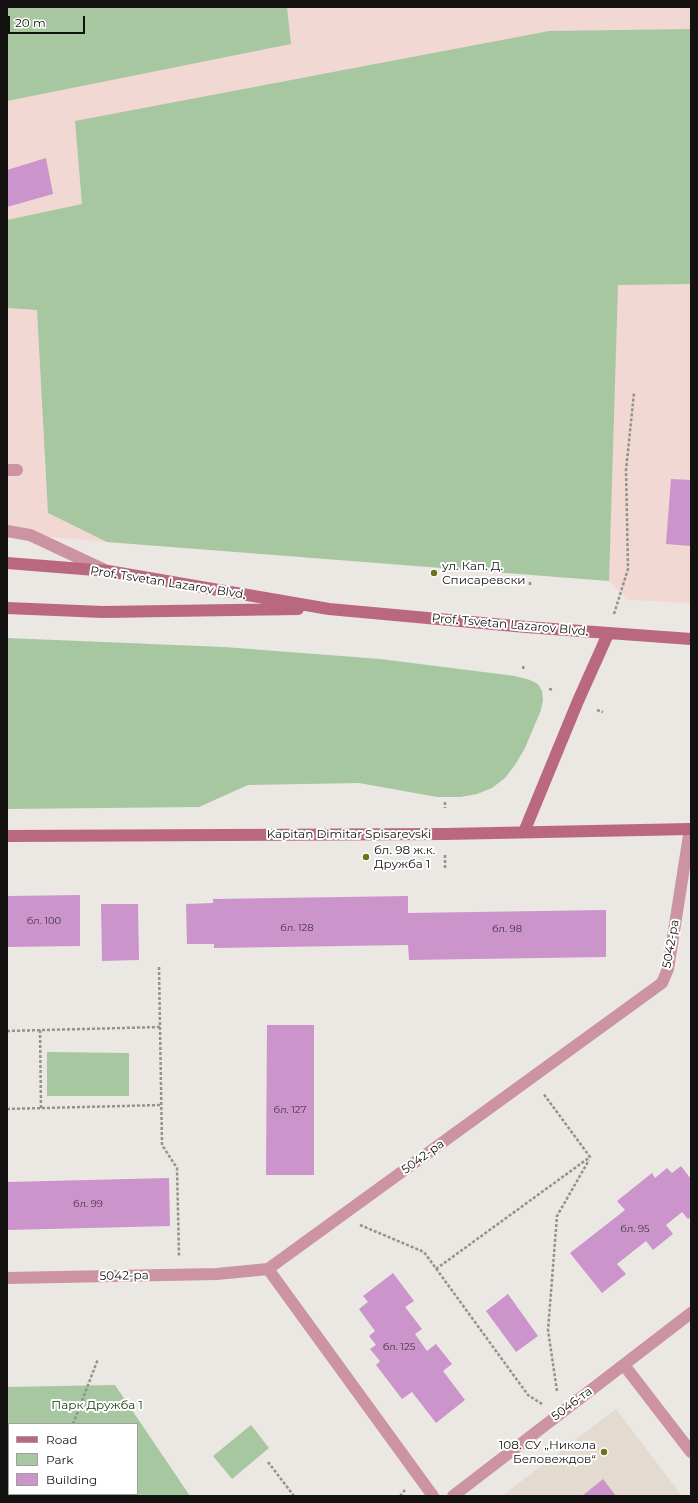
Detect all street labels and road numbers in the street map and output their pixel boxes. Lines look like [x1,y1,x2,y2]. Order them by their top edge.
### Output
street label: Prof. Tsvetan Lazarov Blvd. [89,564,247,602]
street label: Prof. Tsvetan Lazarov Blvd. [431,611,589,639]
street label: Kapitan Dimitar Spisarevski [267,827,431,841]
street label: 5042-ра [660,919,682,969]
street label: 5042-ра [399,1137,447,1177]
street label: 5042-ра [99,1268,149,1284]
street label: 5046-та [549,1384,595,1424]

